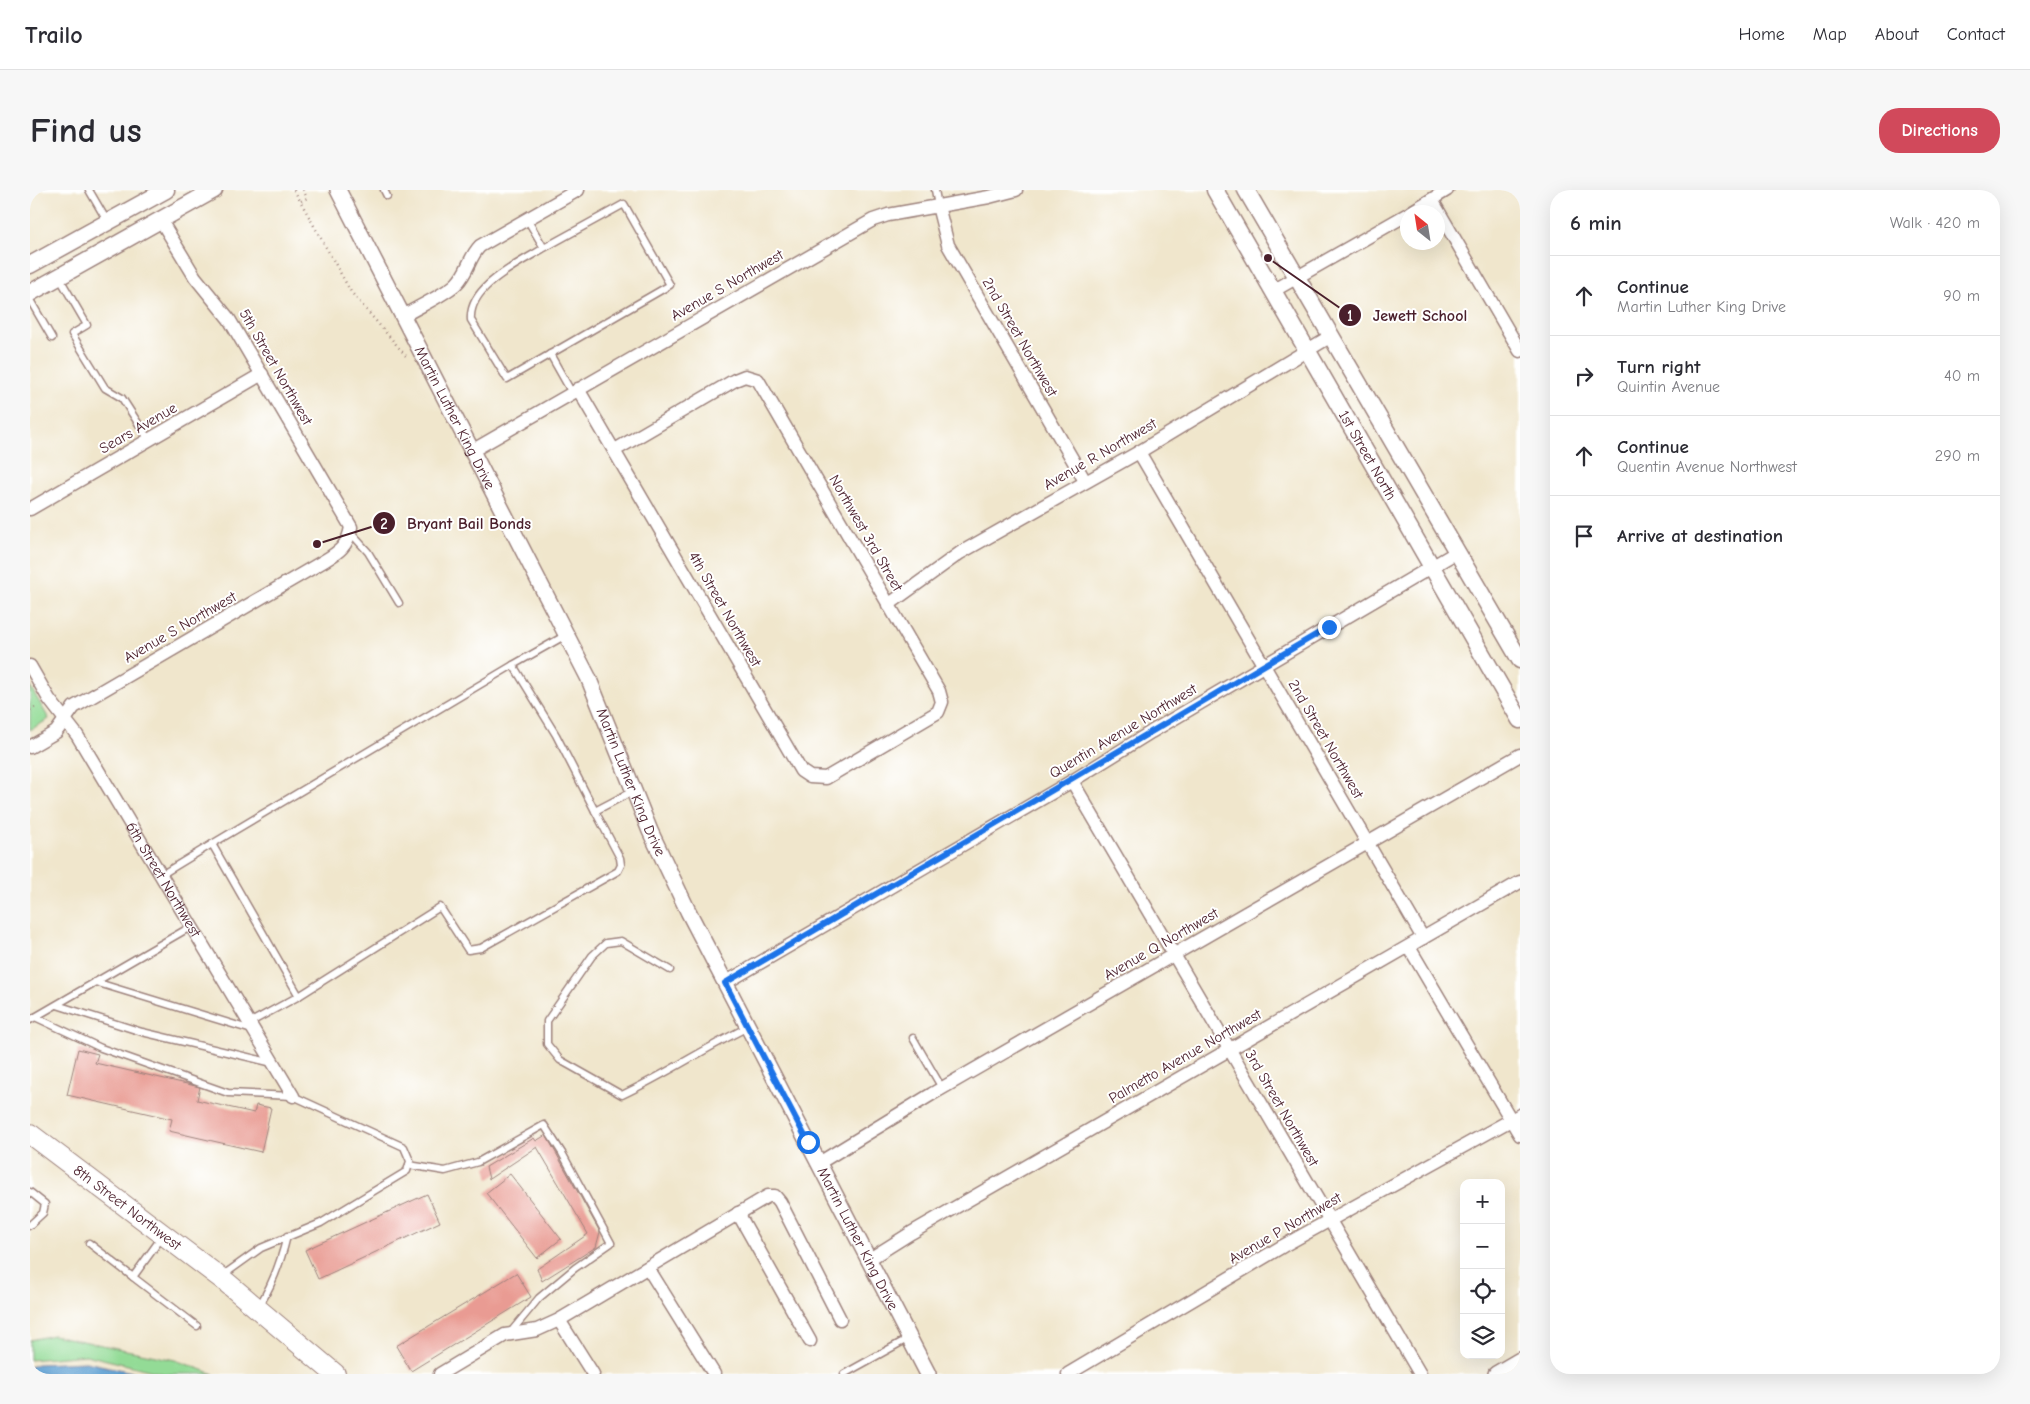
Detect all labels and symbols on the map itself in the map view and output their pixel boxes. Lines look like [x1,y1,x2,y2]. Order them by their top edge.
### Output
north arrow [1400,205,1445,250]
street label: Avenue S Northwest [668,245,787,324]
street label: 2nd Street Northwest [979,274,1062,400]
callout: Jewett School [1338,300,1477,331]
street label: 5th Street Northwest [235,306,317,429]
text: 1 [1347,307,1353,325]
text: Jewett School [1373,307,1467,325]
street label: Martin Luther King Drive [411,343,499,493]
street label: Sears Avenue [96,398,180,457]
street label: 1st Street North [1335,407,1400,503]
street label: Avenue R Northwest [1040,414,1160,494]
street label: Northwest 3rd Street [825,472,907,595]
callout: Bryant Bail Bonds [371,508,541,539]
text: 2 [380,515,388,533]
text: Bryant Bail Bonds [407,515,531,533]
street label: 4th Street Northwest [685,548,766,670]
street label: Avenue S Northwest [121,587,240,666]
route end [1318,616,1341,639]
street label: 2nd Street Northwest [1285,676,1368,802]
street label: Quentin Avenue Northwest [1046,680,1201,782]
street label: Martin Luther King Drive [592,705,670,860]
street label: 6th Street Northwest [122,819,205,941]
street label: Avenue Q Northwest [1101,904,1222,984]
street label: Palmetto Avenue Northwest [1105,1005,1265,1107]
street label: 3rd Street Northwest [1241,1047,1323,1170]
route start [797,1131,820,1154]
street label: 8th Street Northwest [70,1161,185,1254]
street label: Martin Luther King Drive [813,1164,903,1314]
street label: Avenue P Northwest [1226,1188,1345,1268]

